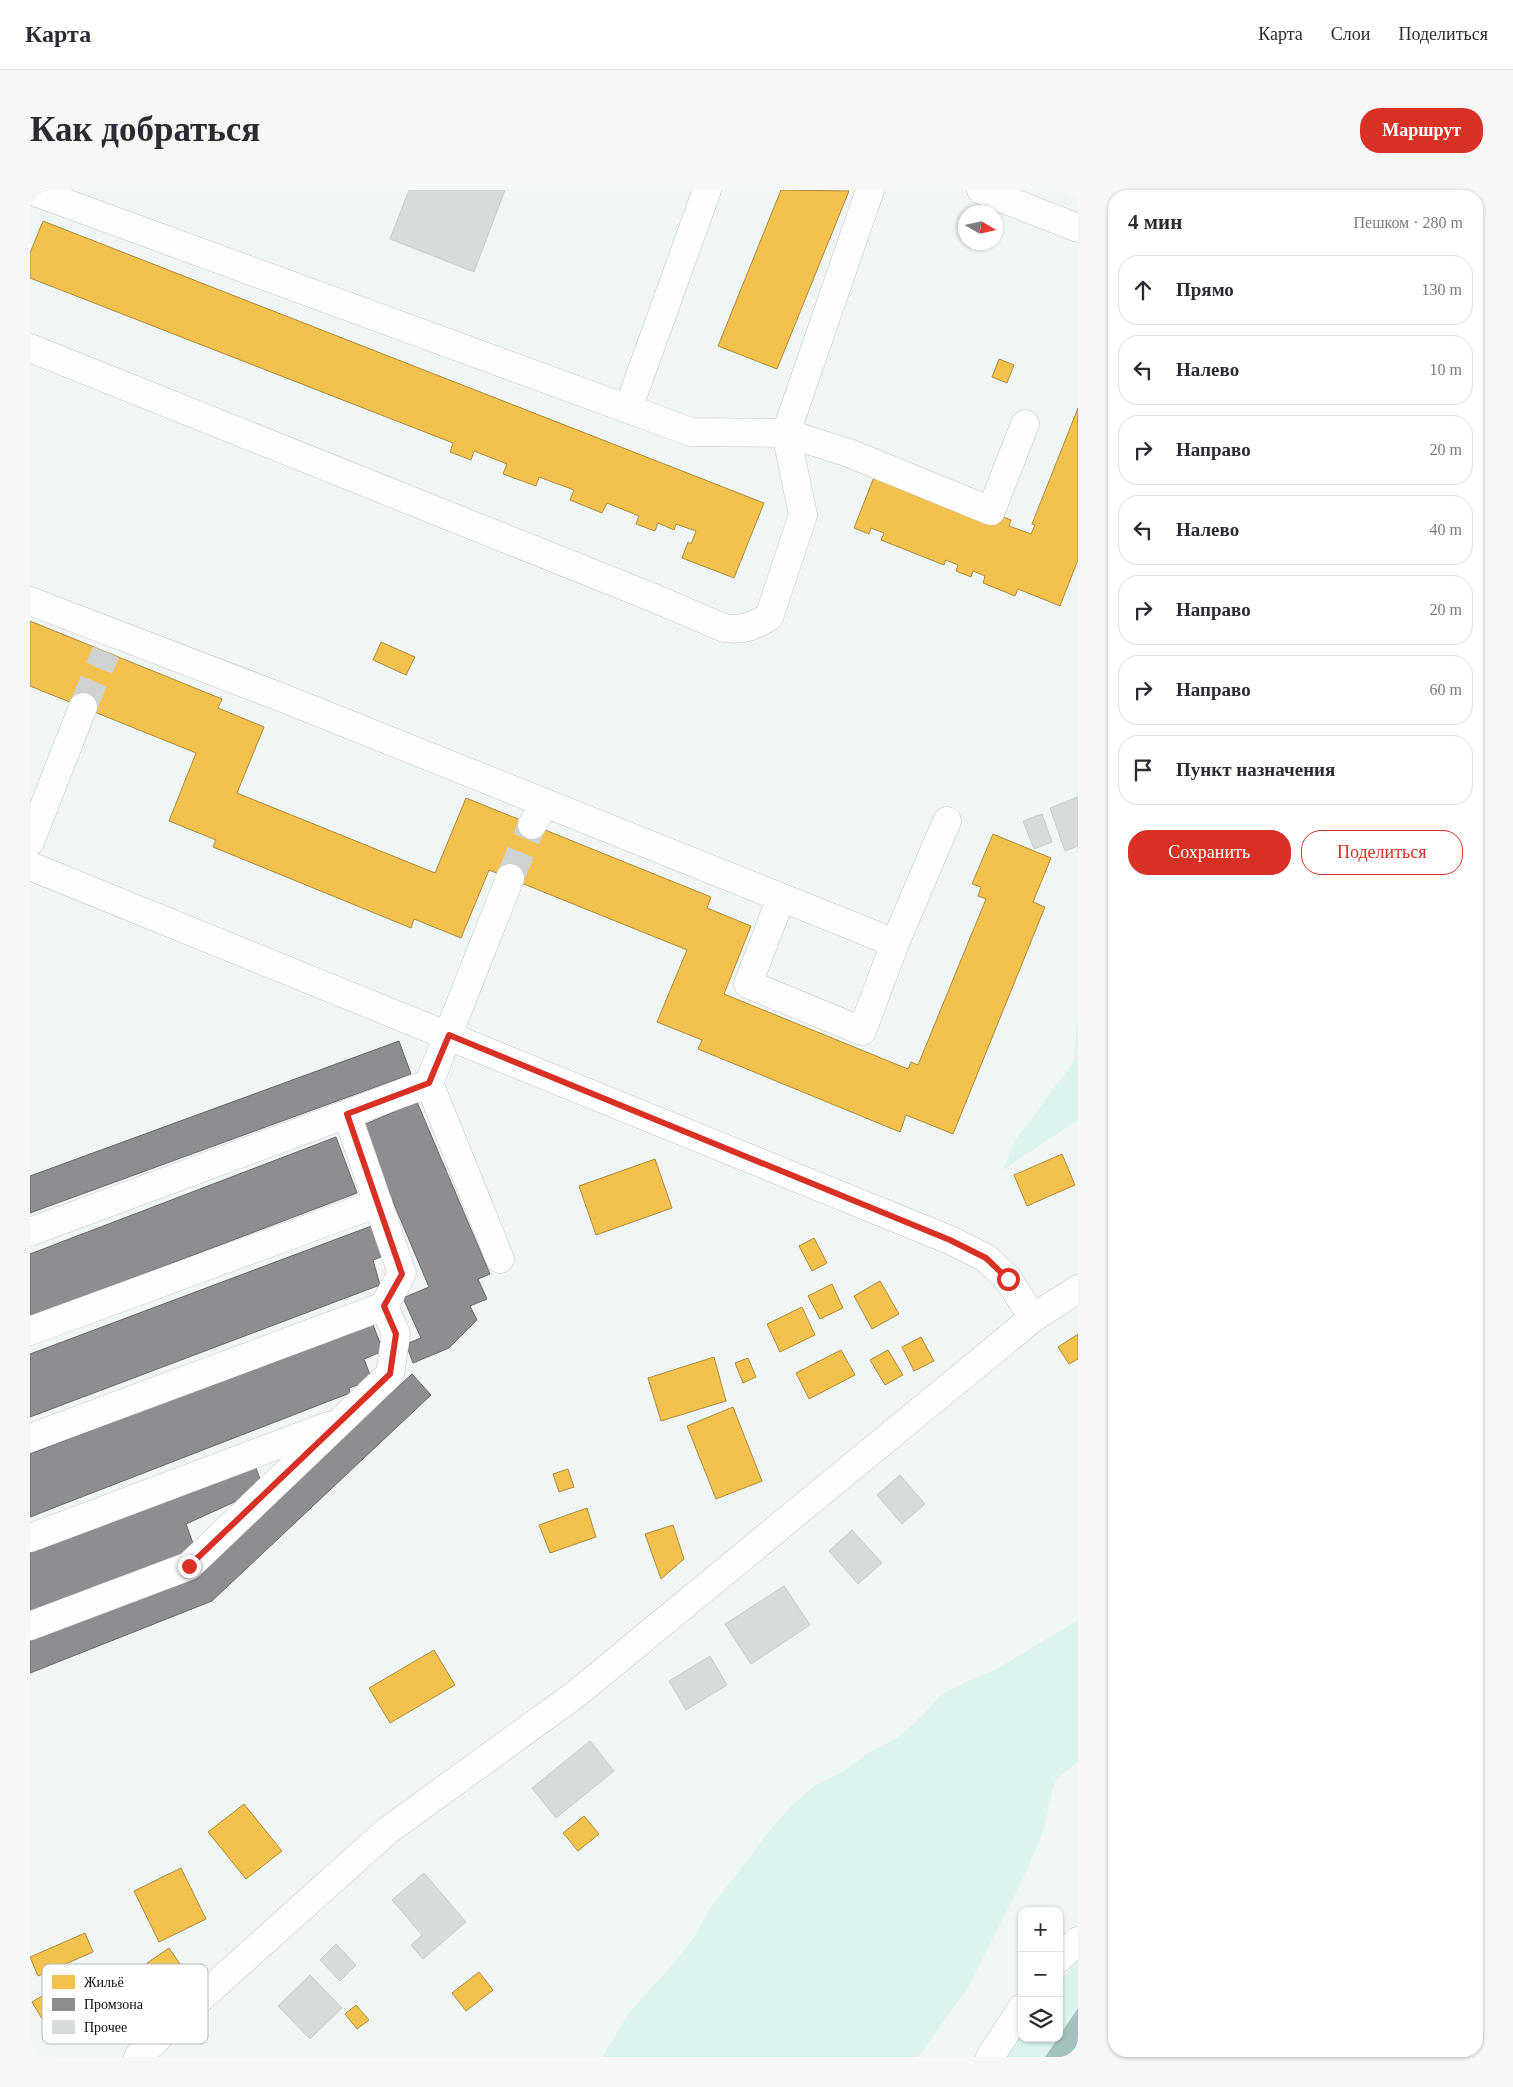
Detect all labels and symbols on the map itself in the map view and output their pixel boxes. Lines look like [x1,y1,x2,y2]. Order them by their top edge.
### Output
north arrow [958,205,1003,250]
route start [997,1268,1020,1291]
route end [178,1555,201,1578]
legend [42,1964,208,2044]
text: Жильё [84,1975,124,1990]
text: Промзона [84,1997,144,2012]
text: Прочее [84,2020,127,2035]

